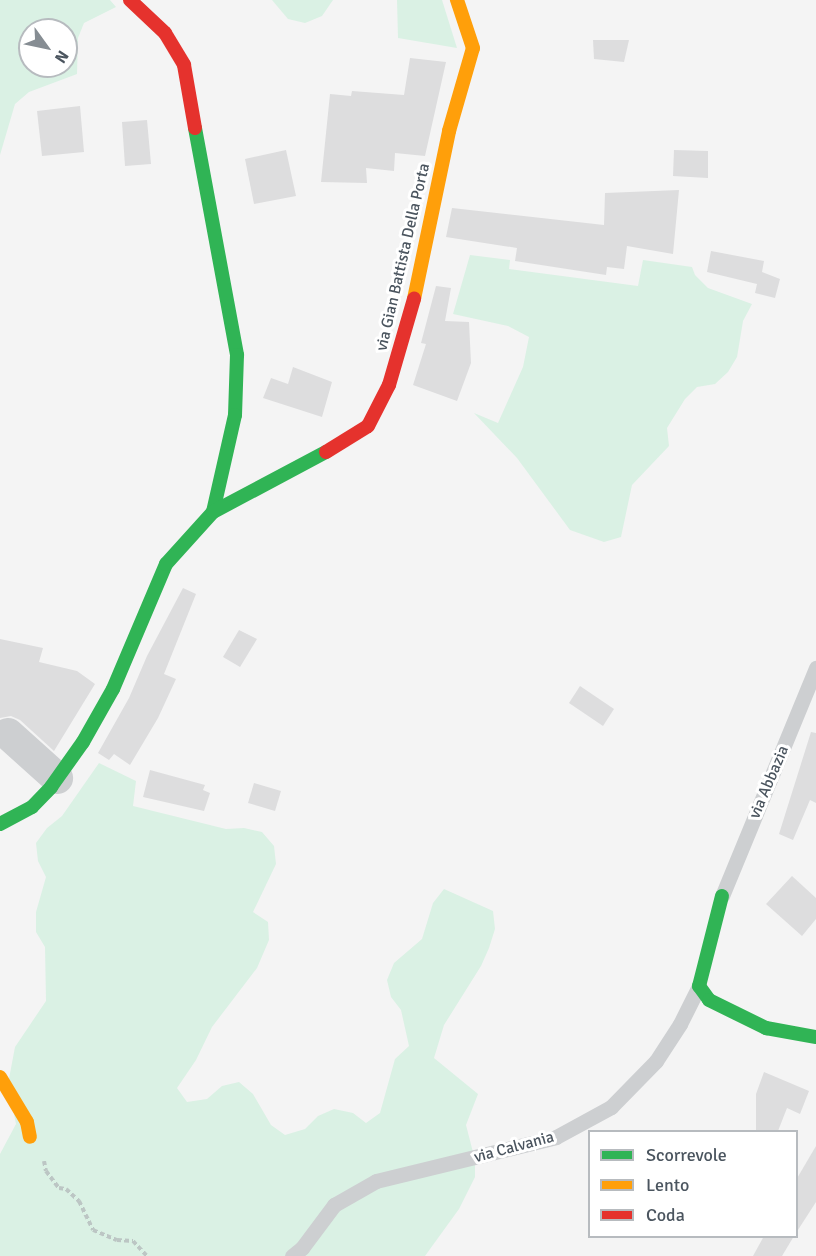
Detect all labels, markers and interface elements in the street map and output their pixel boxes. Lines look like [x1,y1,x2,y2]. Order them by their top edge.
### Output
north arrow [18,18,78,78]
text: N [50,47,73,67]
street label: via Gian Battista Della Porta [372,161,434,353]
street label: via Abbazia [745,743,793,821]
street label: via Calvania [472,1127,556,1167]
legend [588,1130,798,1238]
text: Scorrevole [646,1144,727,1166]
text: Lento [646,1174,689,1196]
text: Coda [646,1204,685,1226]

